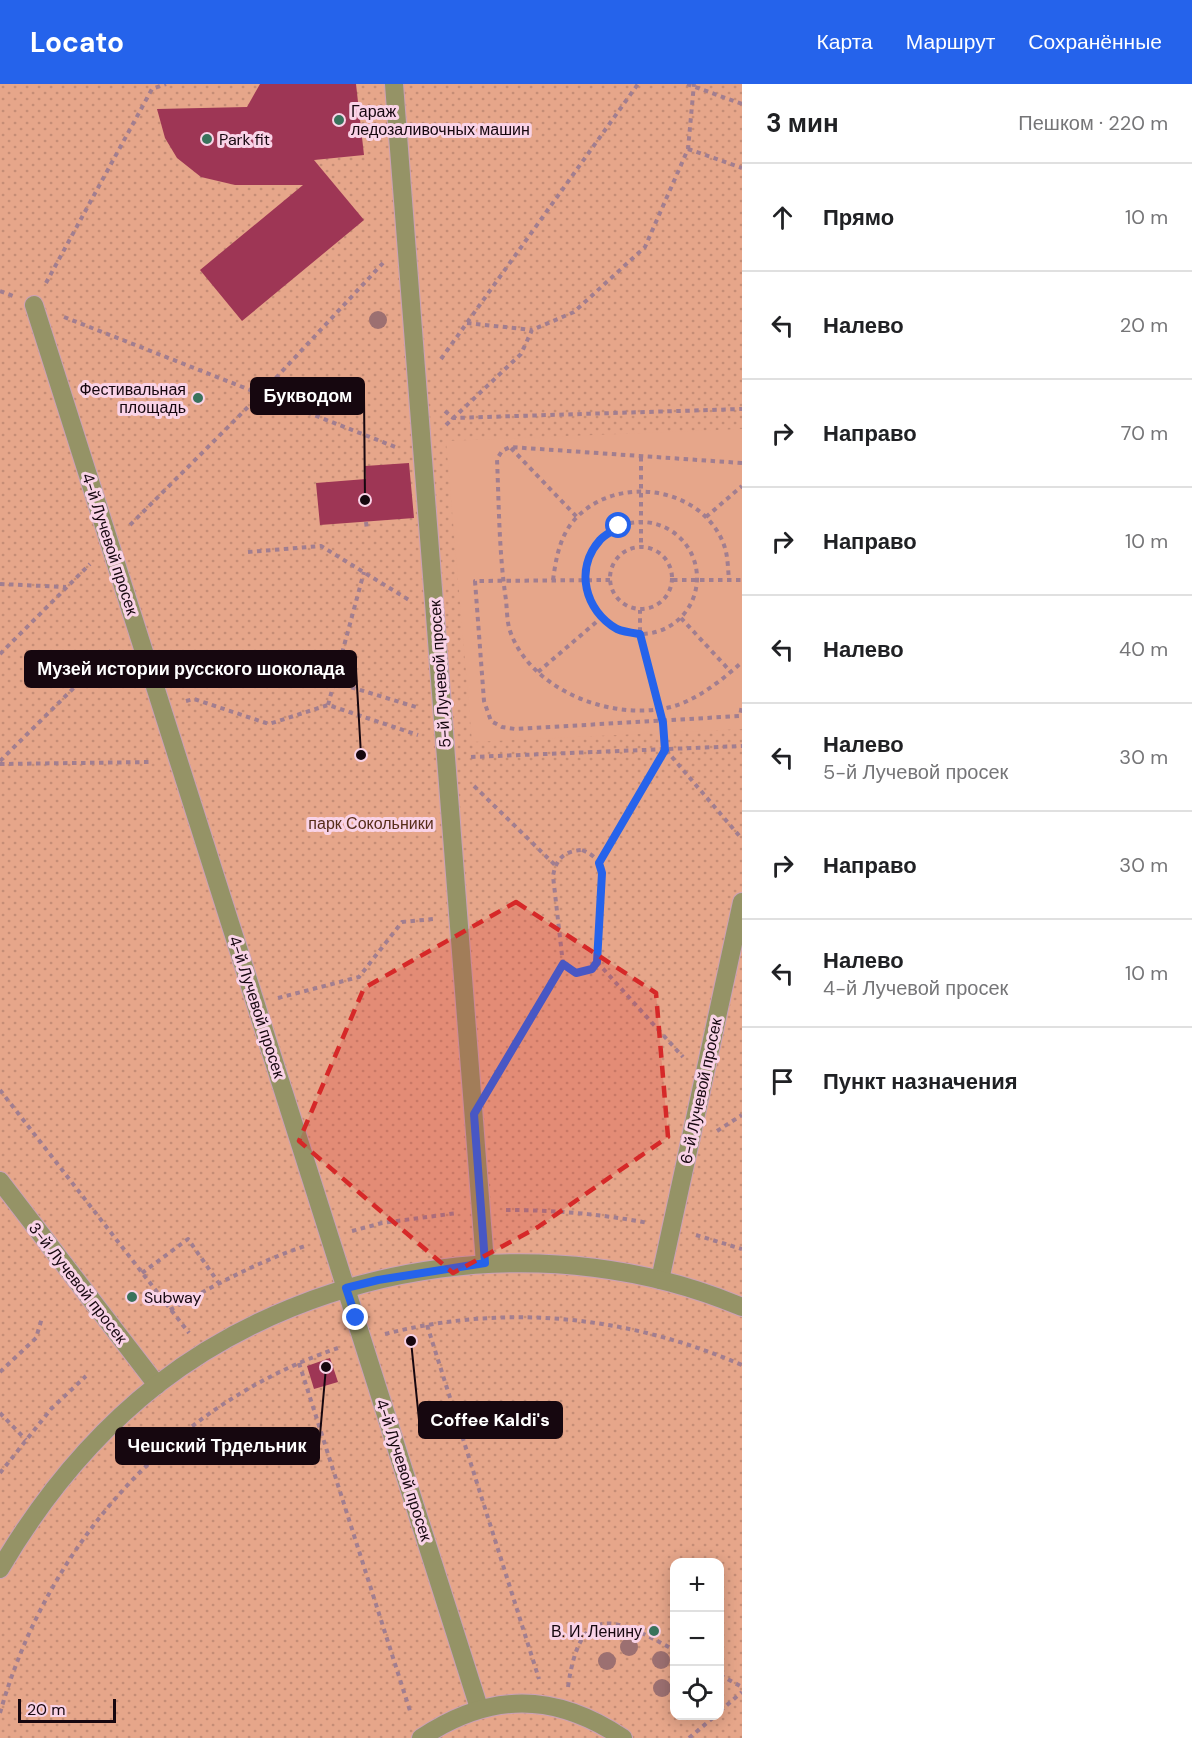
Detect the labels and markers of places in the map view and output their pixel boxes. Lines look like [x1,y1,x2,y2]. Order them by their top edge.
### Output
place label: Гараж ледозаливочных машин [351,101,530,140]
marker: Гараж ледозаливочных машин [332,113,346,127]
place label: Park fit [219,129,270,150]
marker: Park fit [200,132,214,146]
callout: Букводом [251,378,364,414]
place label: Фестивальная площадь [79,379,186,418]
marker: Фестивальная площадь [191,391,205,405]
callout: Музей истории русского шоколада [25,651,356,687]
place label: Subway [144,1287,202,1308]
marker: Subway [125,1290,139,1304]
callout: Coffee Kaldi's [419,1402,562,1438]
callout: Чешский Трдельник [116,1428,319,1464]
place label: В. И. Ленину [551,1621,642,1642]
marker: В. И. Ленину [647,1624,661,1638]

